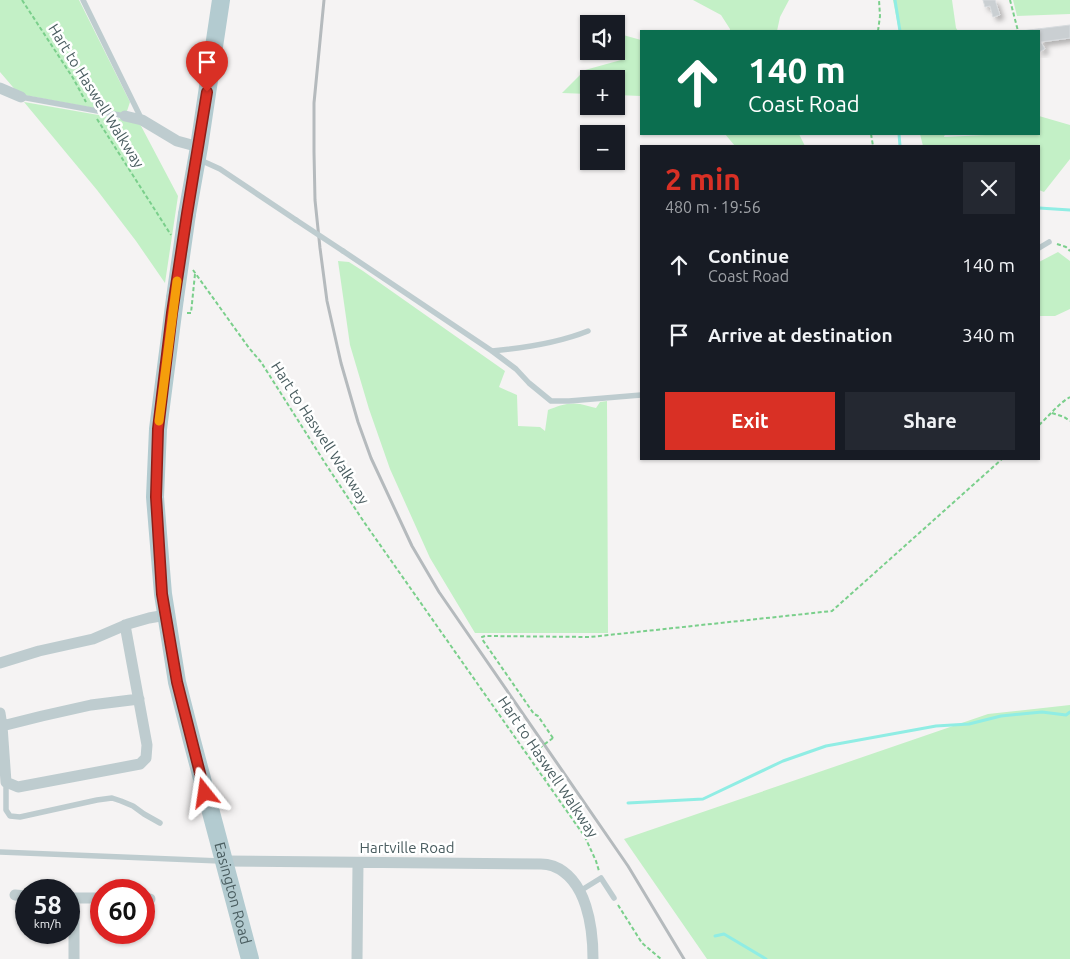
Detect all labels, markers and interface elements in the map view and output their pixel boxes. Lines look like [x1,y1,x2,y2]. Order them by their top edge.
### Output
map controls [580,15,625,170]
button: sound [580,15,625,60]
street label: Hart to Haswell Walkway [45,21,148,171]
pin [186,41,228,92]
icon: arrive [193,48,221,76]
icon: ahead [665,50,730,115]
text: 140 m [748,50,846,90]
button: + [580,70,625,115]
text: Coast Road [748,91,860,116]
button: − [580,125,625,170]
text: 2 min [665,162,741,196]
button: close [963,162,1015,214]
text: 480 m · 19:56 [665,198,761,216]
text: Continue [708,245,789,267]
icon: ahead [665,251,693,279]
text: 140 m [962,254,1015,276]
text: Coast Road [708,267,789,285]
icon: arrive [665,321,693,349]
text: Arrive at destination [708,324,893,346]
text: 340 m [962,324,1015,346]
street label: Hart to Haswell Walkway [268,358,373,507]
button: Exit [665,392,835,450]
button: Share [845,392,1015,450]
street label: Hart to Haswell Walkway [495,693,602,840]
position arrow [178,766,230,818]
street label: Hartville Road [360,839,454,856]
street label: Easington Road [211,840,255,946]
speed limit sign: 60 [90,879,155,944]
text: 58 [33,891,62,919]
text: km/h [34,917,61,930]

